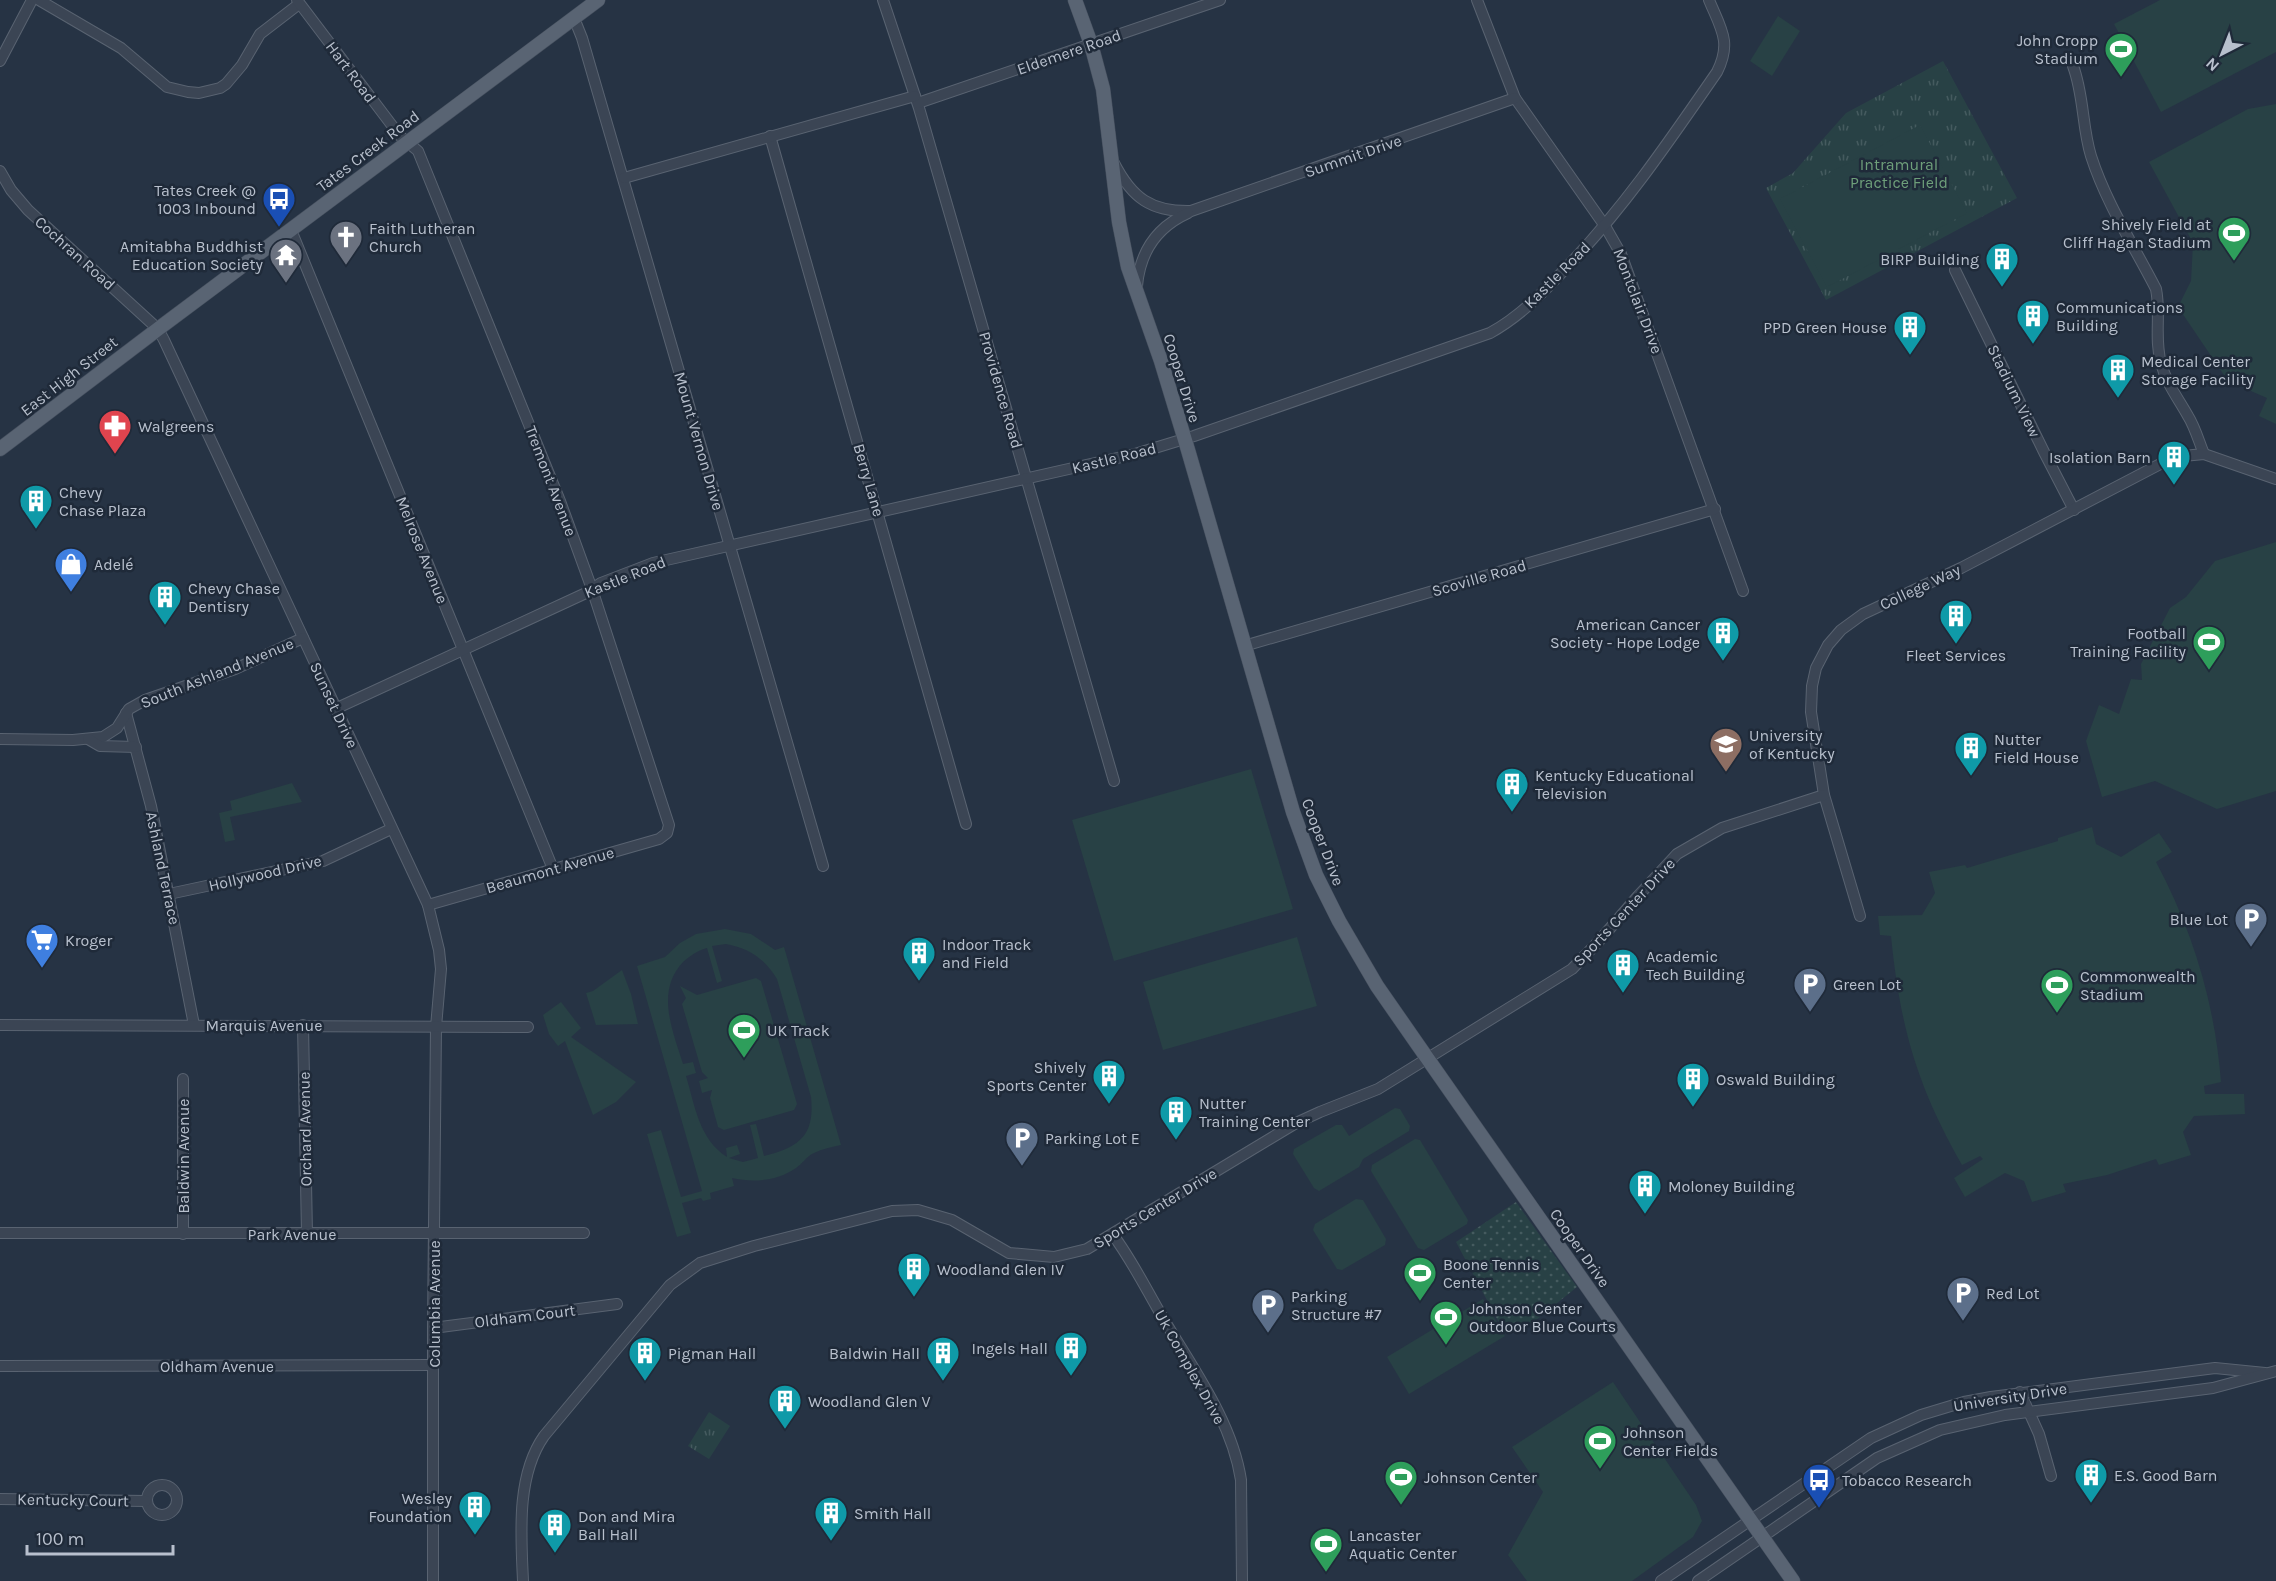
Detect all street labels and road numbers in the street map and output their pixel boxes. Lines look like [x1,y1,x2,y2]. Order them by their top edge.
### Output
street label: Eldemere Road [1014,25,1124,79]
street label: Hart Road [322,38,380,106]
street label: Tates Creek Road [313,106,423,196]
street label: Summit Drive [1302,131,1404,181]
street label: Cochran Road [31,212,119,294]
street label: Kastle Road [1520,238,1594,312]
street label: Montclair Drive [1609,246,1667,356]
street label: Providence Road [975,329,1027,451]
street label: Cooper Drive [1159,331,1205,425]
street label: East High Street [17,332,121,420]
street label: Stadium View [1983,342,2045,441]
street label: Mount Vernon Drive [670,370,728,512]
street label: Tremont Avenue [521,423,581,539]
street label: Kastle Road [1070,438,1158,478]
street label: Berry Lane [850,441,888,519]
street label: Melrose Avenue [392,494,452,606]
street label: Kastle Road [581,552,669,602]
street label: Scoville Road [1430,555,1528,601]
street label: College Way [1877,560,1964,614]
street label: South Ashland Avenue [138,634,296,712]
street label: Sunset Drive [306,659,362,751]
street label: Cooper Drive [1298,796,1348,888]
street label: Ashland Terrace [142,810,184,926]
street label: Beaumont Avenue [484,843,616,897]
street label: Hollywood Drive [207,851,323,895]
street label: Sports Center Drive [1569,854,1679,970]
street label: Marquis Avenue [206,1016,322,1035]
street label: Orchard Avenue [295,1072,315,1186]
street label: Baldwin Avenue [174,1098,193,1214]
street label: Sports Center Drive [1090,1164,1220,1252]
street label: Cooper Drive [1546,1205,1614,1291]
street label: Park Avenue [248,1225,336,1244]
street label: Columbia Avenue [425,1240,444,1368]
street label: Oldham Court [473,1300,577,1332]
street label: Uk Complex Drive [1151,1306,1229,1428]
street label: Oldham Avenue [160,1357,274,1376]
street label: University Drive [1952,1379,2068,1415]
street label: Kentucky Court [17,1490,129,1510]

